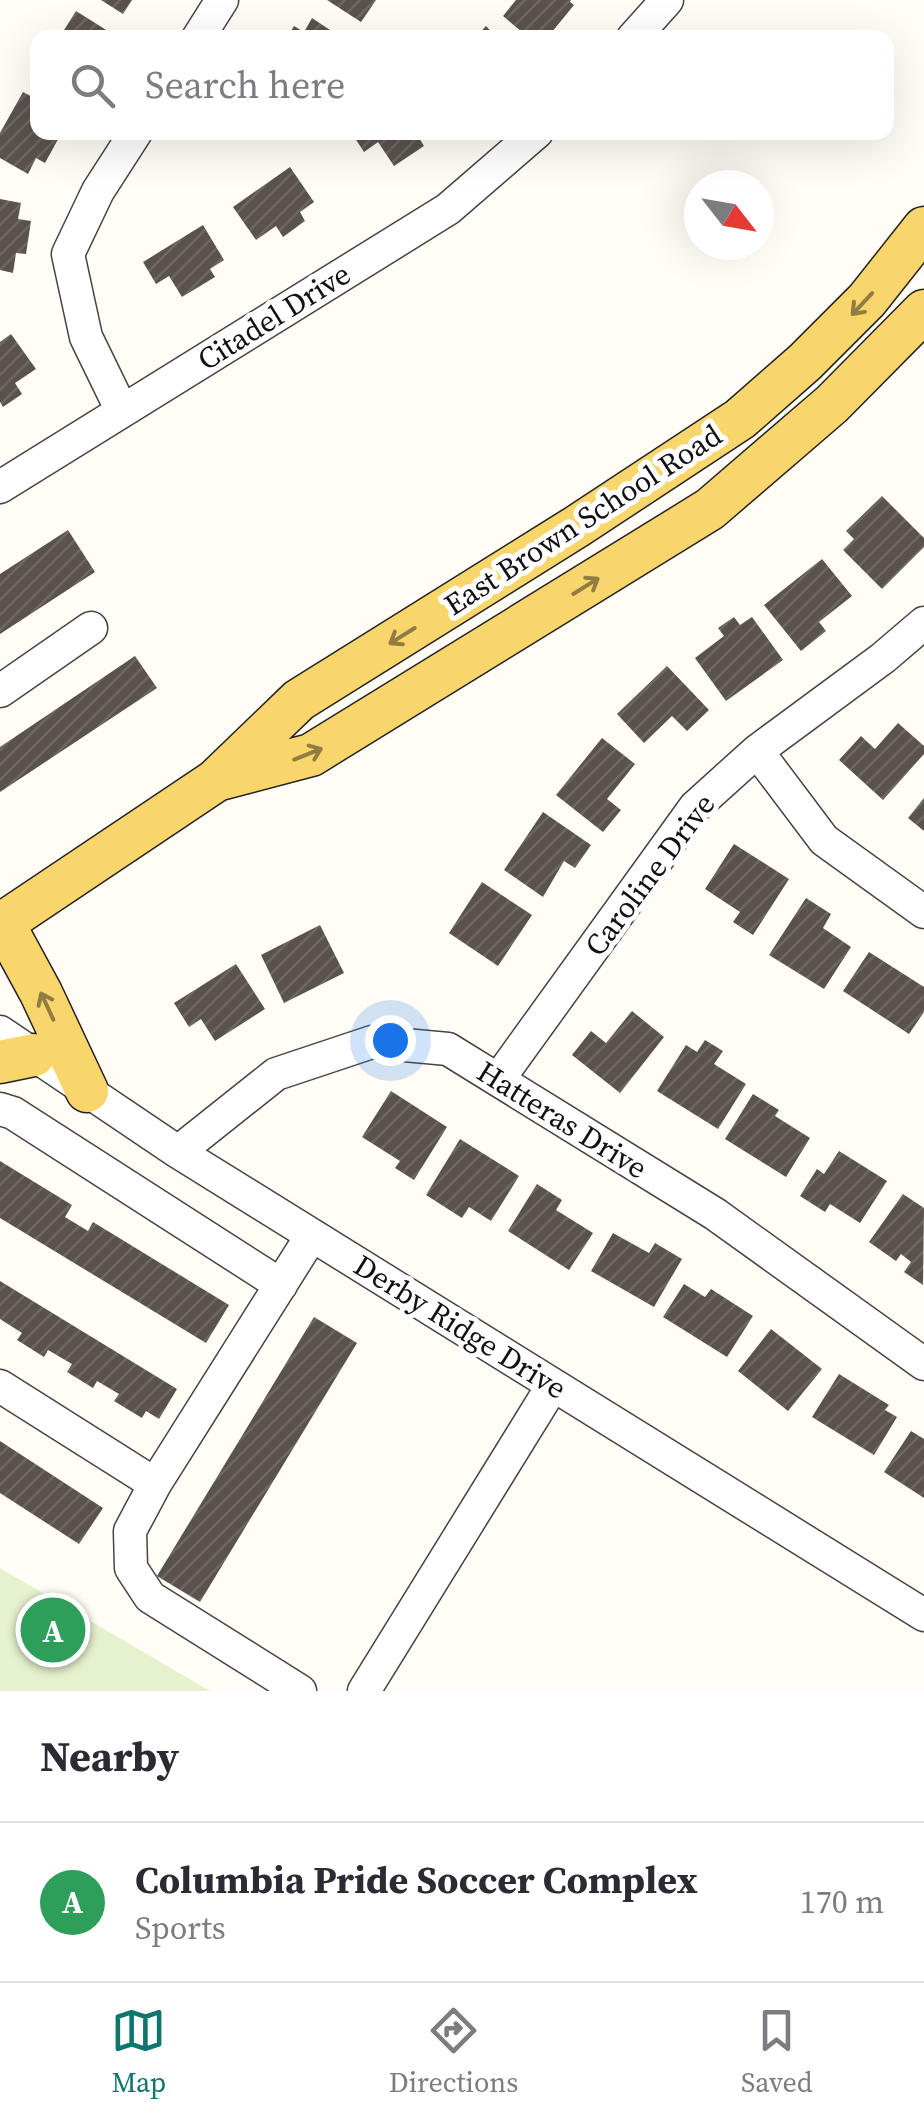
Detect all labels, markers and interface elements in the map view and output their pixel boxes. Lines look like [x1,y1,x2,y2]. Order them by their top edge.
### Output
search box [30,30,894,140]
icon: search [65,58,120,113]
text: Search here [145,59,345,111]
north arrow [684,170,774,260]
street label: Citadel Drive [189,253,358,380]
one-way arrow [851,291,874,316]
street label: East Brown School Road [436,414,729,625]
one-way arrow [571,575,600,596]
one-way arrow [388,626,417,646]
one-way arrow [292,743,323,761]
street label: Caroline Drive [575,785,724,964]
one-way arrow [37,991,56,1021]
your location [365,1015,416,1066]
street label: Hatteras Drive [469,1051,655,1188]
street label: Derby Ridge Drive [346,1245,574,1408]
pin: A [20,1592,86,1668]
text: Nearby [40,1727,179,1785]
text: Columbia Pride Soccer Complex [135,1854,698,1906]
text: A [62,1880,83,1924]
text: 170 m [800,1880,884,1924]
text: Sports [135,1906,226,1950]
tab: Map [111,2003,166,2101]
tab: Directions [389,2003,518,2101]
tab: Saved [741,2003,813,2101]

